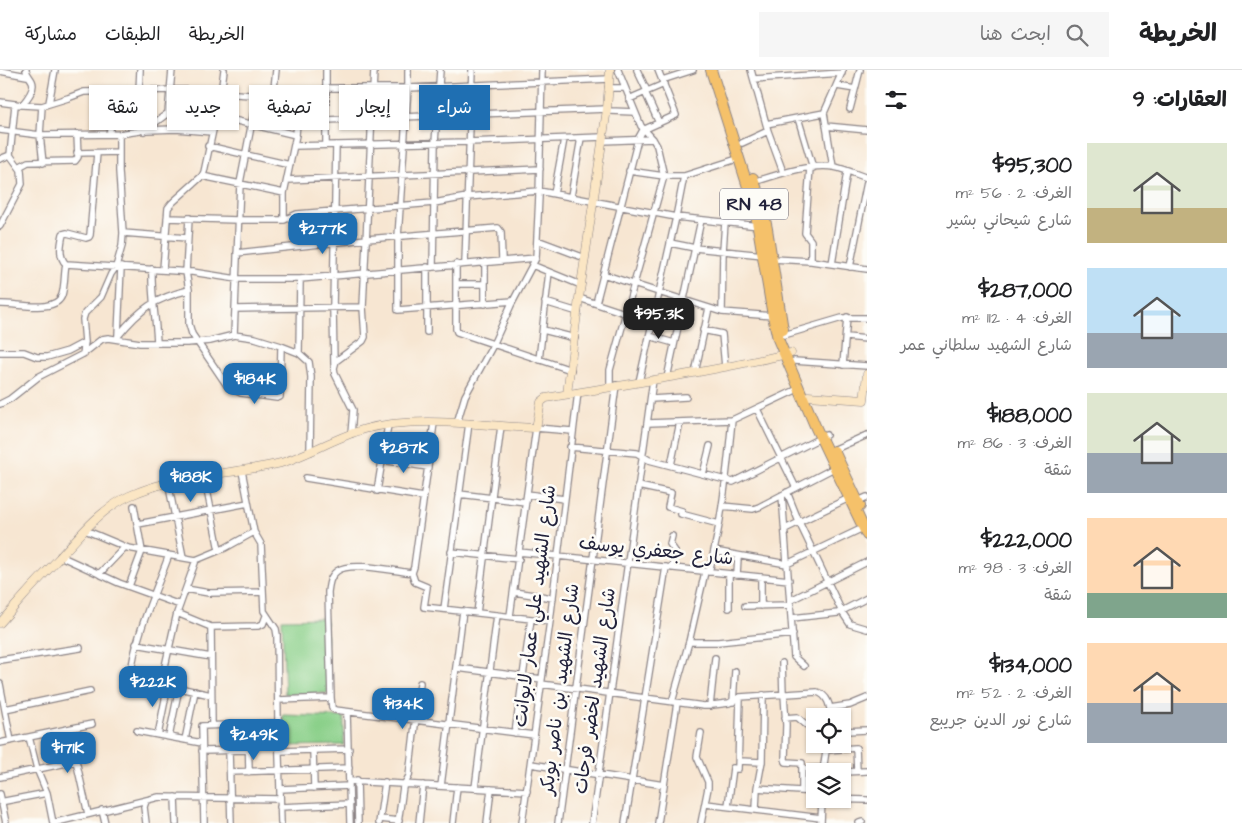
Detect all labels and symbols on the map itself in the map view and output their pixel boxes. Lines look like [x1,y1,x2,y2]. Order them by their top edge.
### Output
road number: RN 48 [720,188,788,220]
pin: $277K [288,212,358,255]
pin: $95.3K [618,298,700,340]
pin: $184K [220,362,290,405]
pin: $287K [369,432,439,474]
pin: $188K [156,460,226,503]
street label: شارع الشهيد علي عمار لابوانت [507,483,565,729]
street label: شارع جعفري يوسف [577,529,735,573]
street label: شارع الشهيد بن ناصر بوبكر [533,582,586,798]
street label: شارع الشهيد لخضر فرحات [567,586,623,796]
pin: $222K [118,666,188,708]
pin: $134K [368,688,438,730]
pin: $249K [219,718,289,761]
pin: $171K [33,732,103,774]

